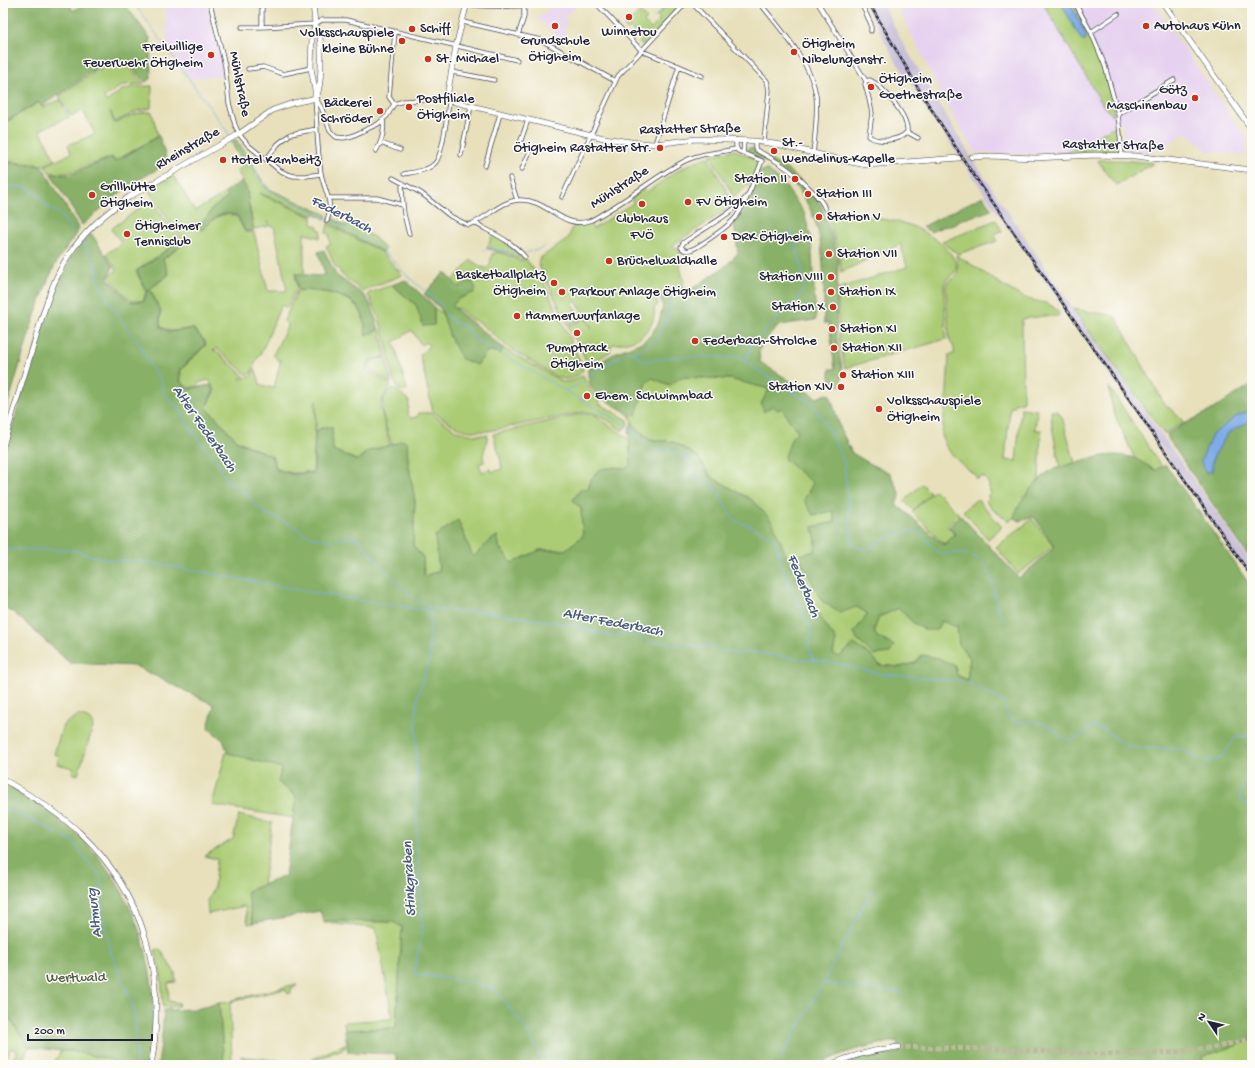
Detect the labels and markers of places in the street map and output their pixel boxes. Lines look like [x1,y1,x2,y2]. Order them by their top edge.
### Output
marker: Winnetou [624,12,634,22]
place label: Autohaus Kühn [1154,18,1241,35]
place label: Schiff [420,21,452,38]
marker: Grundschule Ötigheim [550,21,560,31]
marker: Autohaus Kühn [1141,21,1151,31]
marker: Schiff [407,24,417,34]
place label: Winnetou [601,24,657,41]
place label: Volksschauspiele kleine Bühne [299,25,395,58]
place label: Grundschule Ötigheim [520,33,591,66]
marker: Volksschauspiele kleine Bühne [397,36,407,46]
place label: Ötigheim Nibelungenstr. [802,36,887,69]
place label: Freiwillige Feuerwehr Ötigheim [82,39,204,72]
marker: Ötigheim Nibelungenstr. [789,47,799,57]
marker: Freiwillige Feuerwehr Ötigheim [206,50,216,60]
place label: St. Michael [436,51,499,68]
marker: St. Michael [423,54,433,64]
place label: Ötigheim Goethestraße [879,71,963,104]
marker: Ötigheim Goethestraße [866,82,876,92]
place label: Götz Maschinenbau [1107,82,1188,115]
place label: Postfiliale Ötigheim [416,91,475,124]
marker: Götz Maschinenbau [1190,93,1200,103]
place label: Bäckerei Schröder [321,95,373,128]
marker: Postfiliale Ötigheim [404,102,414,112]
marker: Bäckerei Schröder [375,106,385,116]
place label: St.- Wendelinus-Kapelle [782,135,896,168]
place label: Ötigheim Rastatter Str. [514,140,652,157]
marker: Ötigheim Rastatter Str. [655,143,665,153]
marker: St.- Wendelinus-Kapelle [769,146,779,156]
place label: Hotel Kambeitz [231,152,321,169]
marker: Hotel Kambeitz [218,155,228,165]
place label: Station II [734,171,787,188]
marker: Station II [790,174,800,184]
place label: Grillhütte Ötigheim [100,179,157,212]
place label: Station III [816,186,872,203]
marker: Station III [803,189,813,199]
marker: Grillhütte Ötigheim [87,190,97,200]
place label: FV Ötigheim [695,194,767,211]
marker: FV Ötigheim [683,197,693,207]
marker: Clubhaus FVÖ [637,199,647,209]
place label: Station V [827,209,881,226]
place label: Clubhaus FVÖ [616,211,669,244]
marker: Station V [814,212,824,222]
place label: Ötigheimer Tennisclub [134,218,201,251]
marker: Ötigheimer Tennisclub [122,229,132,239]
place label: DRK Ötigheim [731,229,812,246]
marker: DRK Ötigheim [719,232,729,242]
place label: Station VII [837,246,897,263]
marker: Station VII [824,249,834,259]
place label: Brüchelwaldhalle [616,253,718,270]
marker: Brüchelwaldhalle [604,256,614,266]
place label: Basketballplatz Ötigheim [455,267,547,300]
place label: Station VIII [759,269,823,286]
marker: Station VIII [826,272,836,282]
marker: Basketballplatz Ötigheim [549,278,559,288]
place label: Parkour Anlage Ötigheim [569,284,716,301]
place label: Station IX [839,284,896,301]
marker: Parkour Anlage Ötigheim [557,287,567,297]
marker: Station IX [826,287,836,297]
place label: Station X [772,299,826,316]
marker: Station X [828,302,838,312]
place label: Hammerwurfanlage [525,308,641,325]
marker: Hammerwurfanlage [512,311,522,321]
place label: Station XI [840,321,897,338]
marker: Station XI [827,324,837,334]
marker: Pumptrack Ötigheim [572,328,582,338]
place label: Federbach-Strolche [702,333,817,350]
marker: Federbach-Strolche [690,336,700,346]
place label: Pumptrack Ötigheim [546,340,609,373]
place label: Station XII [842,340,902,357]
marker: Station XII [829,343,839,353]
place label: Station XIII [851,367,914,384]
marker: Station XIII [838,370,848,380]
place label: Station XIV [768,379,833,396]
marker: Station XIV [836,382,846,392]
place label: Ehem. Schwimmbad [595,388,714,405]
marker: Ehem. Schwimmbad [582,391,592,401]
place label: Volksschauspiele Ötigheim [886,393,982,426]
marker: Volksschauspiele Ötigheim [874,404,884,414]

